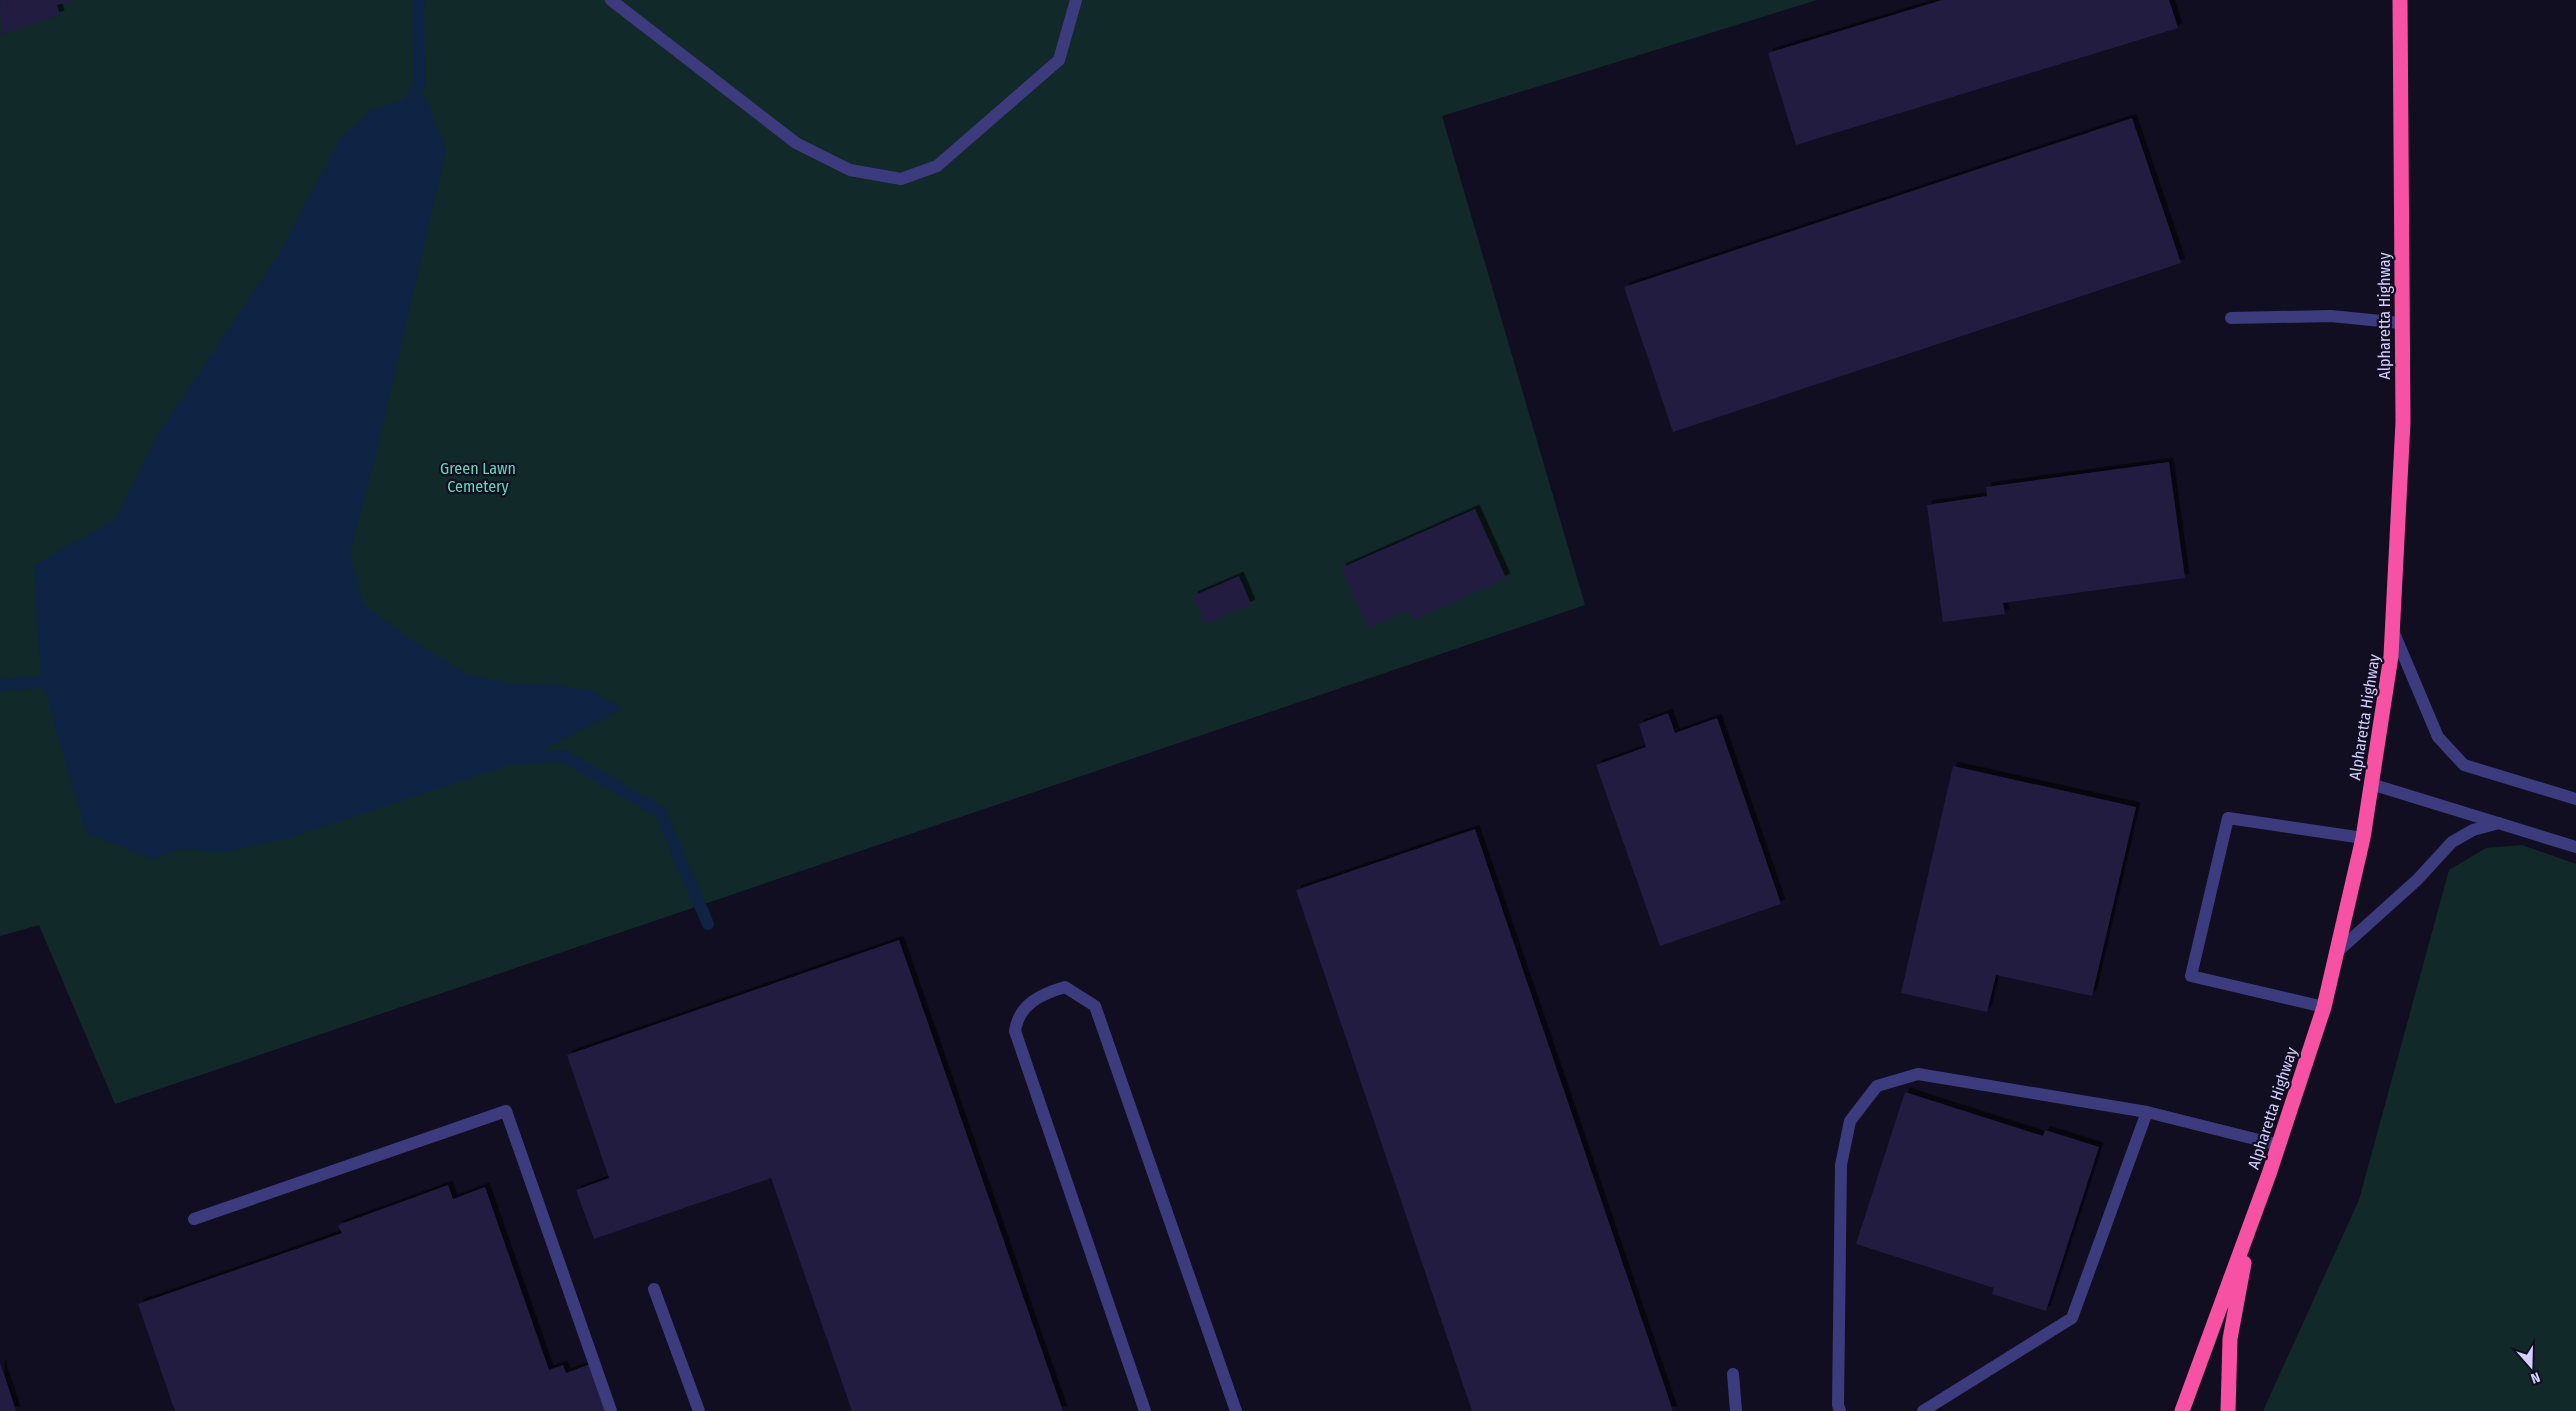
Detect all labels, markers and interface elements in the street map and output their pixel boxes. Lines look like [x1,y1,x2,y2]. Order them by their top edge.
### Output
street label: Alpharetta Highway [2375,252,2394,380]
park label: Green Lawn Cemetery [440,459,516,496]
street label: Alpharetta Highway [2345,652,2384,781]
street label: Alpharetta Highway [2244,1044,2301,1172]
north arrow [2506,1341,2556,1391]
text: N [2528,1368,2542,1387]

